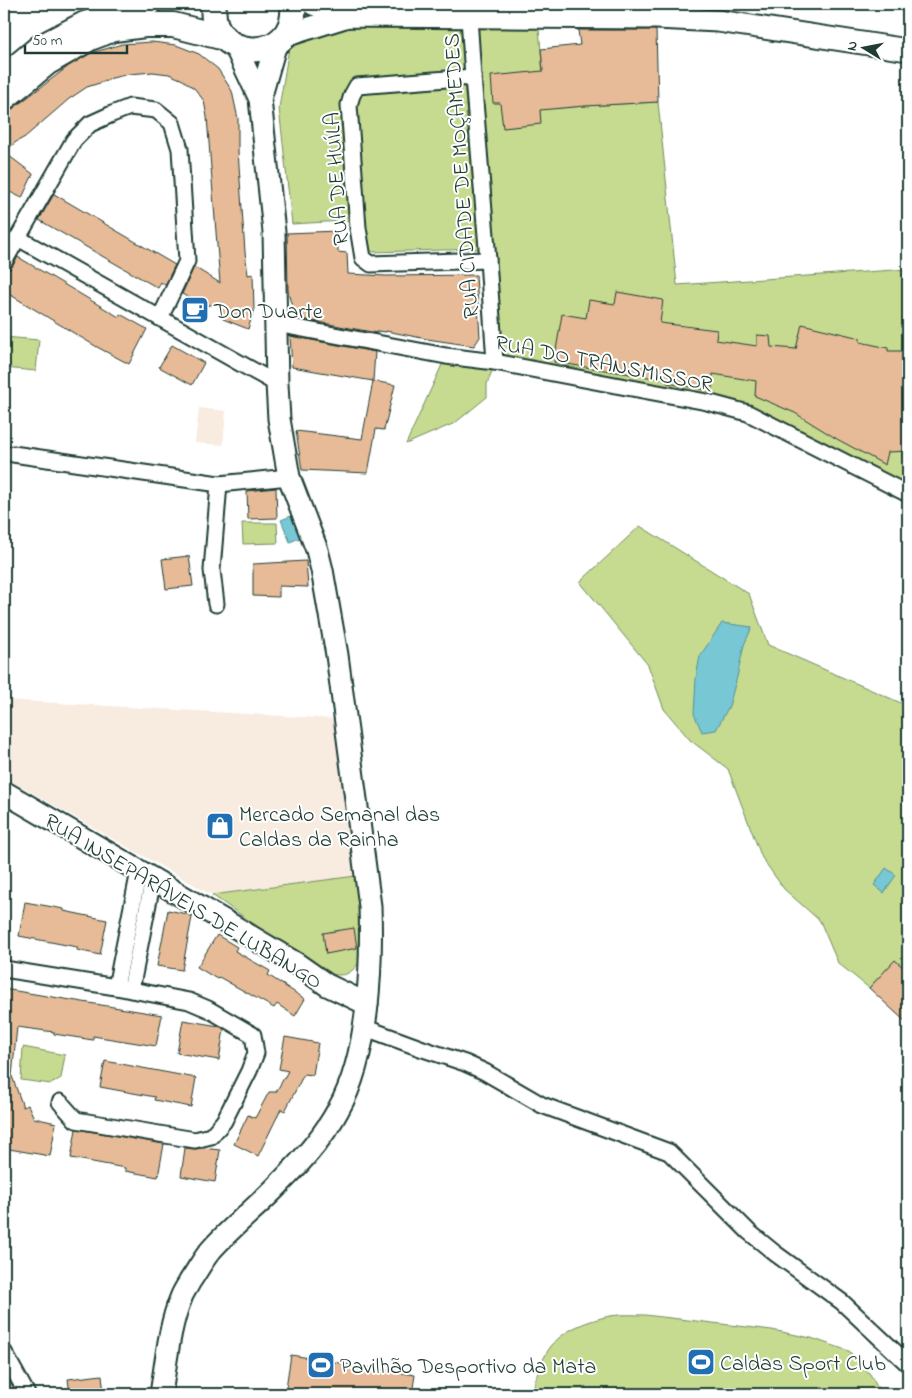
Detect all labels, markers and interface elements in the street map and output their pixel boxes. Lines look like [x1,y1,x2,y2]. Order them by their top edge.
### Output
scale bar [25,22,128,54]
north arrow [840,22,890,72]
text: 50 m [32,30,63,52]
street label: RUA CIDADE DE MOÇAMEDES [437,32,489,319]
text: N [842,40,864,52]
street label: RUA DE HUÍLA [317,111,359,247]
cafe icon: Don Duarte [180,295,210,325]
place label: Don Duarte [213,297,323,329]
street label: RUA DO TRANSMISSOR [492,328,716,402]
place label: Mercado Semanal das Caldas da Rainha [239,800,440,857]
street label: RUA INSEPARÁVEIS DE LUBANGO [37,807,328,999]
shop icon: Mercado Semanal das Caldas da Rainha [205,811,235,841]
sports icon: Caldas Sport Club [686,1347,716,1377]
place label: Caldas Sport Club [720,1349,886,1381]
sports icon: Pavilhão Desportivo da Mata [306,1350,336,1380]
place label: Pavilhão Desportivo da Mata [340,1352,596,1384]

